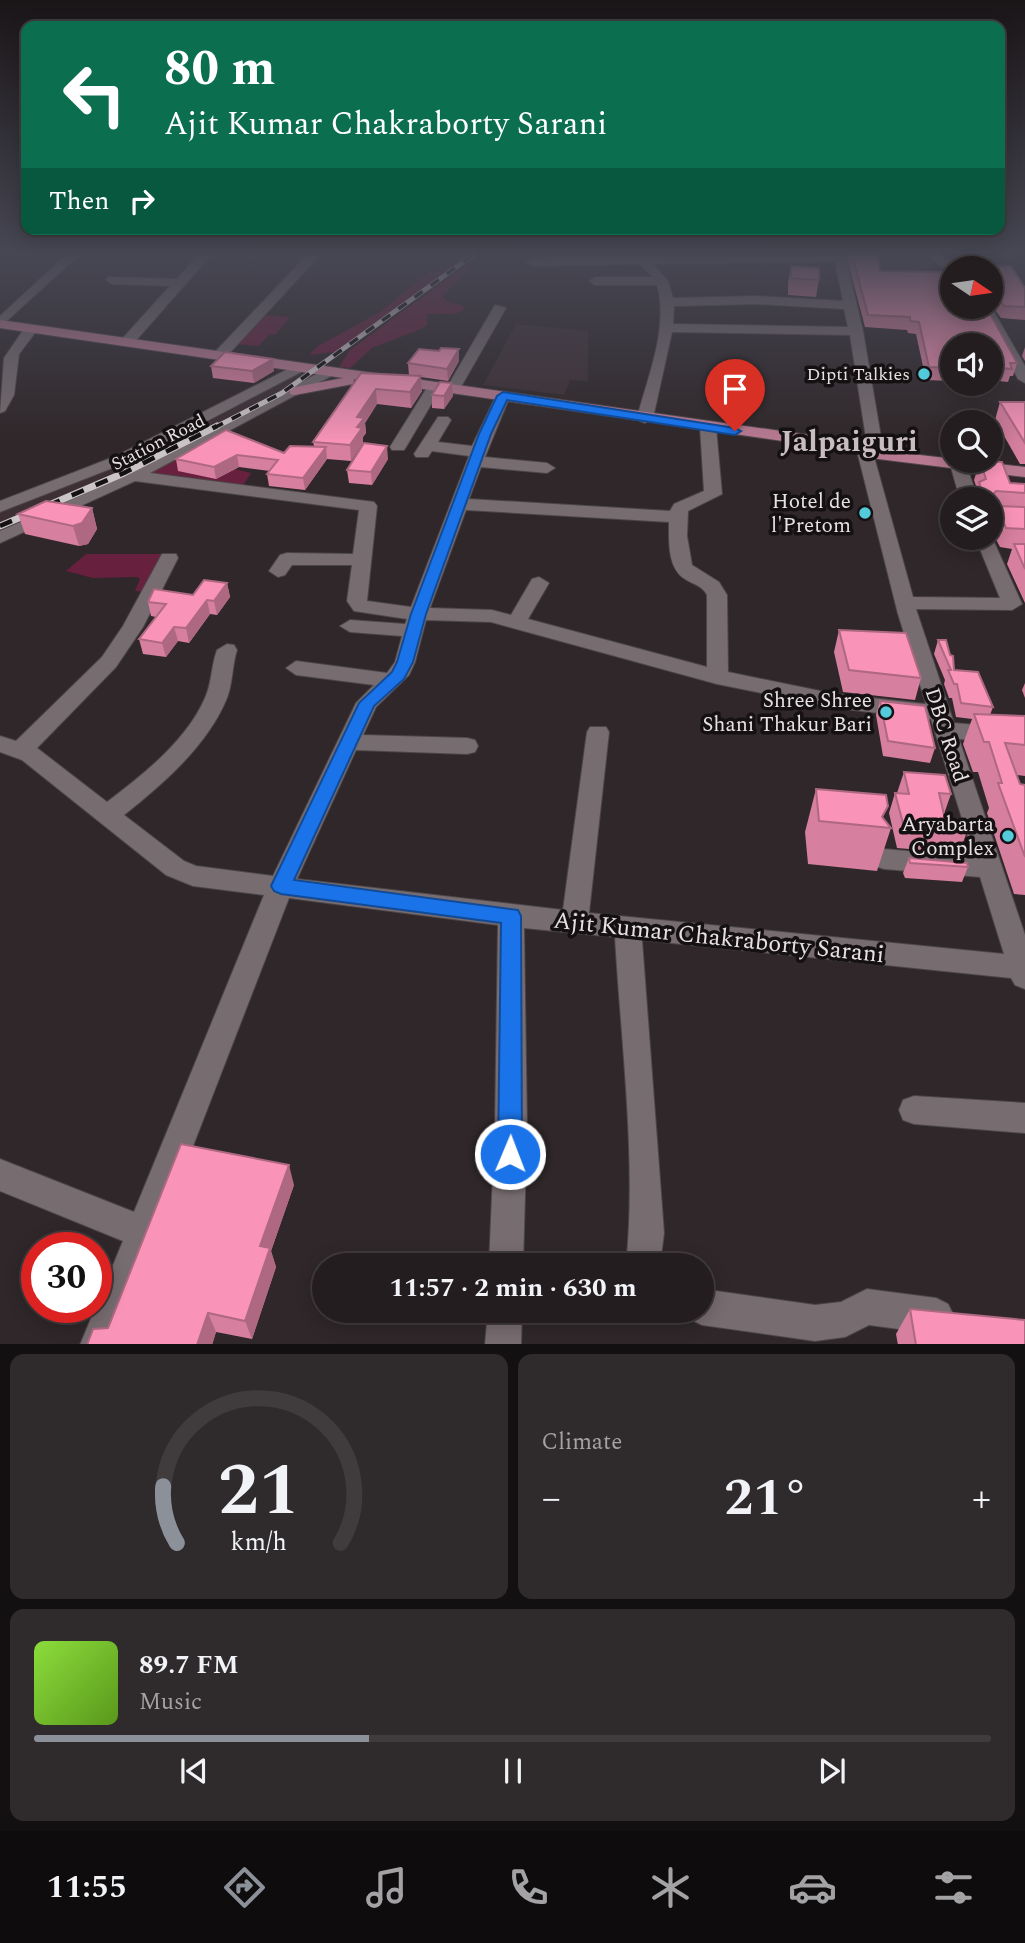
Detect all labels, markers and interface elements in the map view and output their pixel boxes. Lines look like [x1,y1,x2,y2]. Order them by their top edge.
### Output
text: 80 m [164,32,275,107]
icon: left [49,49,140,140]
text: Ajit Kumar Chakraborty Sarani [164,100,607,149]
text: Then [49,181,109,221]
icon: right [123,182,161,220]
north arrow [940,256,1003,318]
map controls [940,256,1003,550]
button: sound [940,333,1003,396]
pin [705,359,765,431]
place label: Dipti Talkies [806,361,910,388]
marker: Dipti Talkies [916,366,932,382]
icon: arrive [716,370,754,408]
street label: Station Road [107,407,210,478]
button: search [940,410,1003,473]
district label: Jalpaiguri [780,419,918,465]
place label: Hotel de l'Pretom [771,486,851,542]
button: layers [940,487,1003,550]
marker: Hotel de l'Pretom [857,505,873,521]
street label: DBC Road [916,684,976,787]
place label: Shree Shree Shani Thakur Bari [702,685,872,741]
marker: Shree Shree Shani Thakur Bari [878,704,894,720]
place label: Aryabarta Complex [901,809,995,865]
marker: Aryabarta Complex [1000,828,1016,844]
street label: Ajit Kumar Chakraborty Sarani [552,903,886,973]
position arrow [473,1117,547,1191]
speed limit sign: 30 [21,1232,112,1323]
text: 11:57 · 2 min · 630 m [389,1268,637,1308]
text: Climate [542,1425,622,1460]
text: 21 [218,1436,300,1547]
text: 21° [724,1459,808,1538]
text: − [542,1470,561,1528]
text: + [972,1470,991,1528]
text: km/h [231,1523,287,1561]
text: 89.7 FM [139,1645,239,1685]
text: Music [139,1685,202,1720]
icon: previous [175,1752,213,1790]
icon: pause [494,1752,532,1790]
icon: next [813,1752,851,1790]
text: 11:55 [46,1863,127,1912]
icon: directions [220,1863,269,1912]
icon: music [362,1863,411,1912]
icon: phone [504,1863,553,1912]
icon: climate [646,1863,695,1912]
icon: car [788,1863,837,1912]
icon: filters [929,1863,978,1912]

